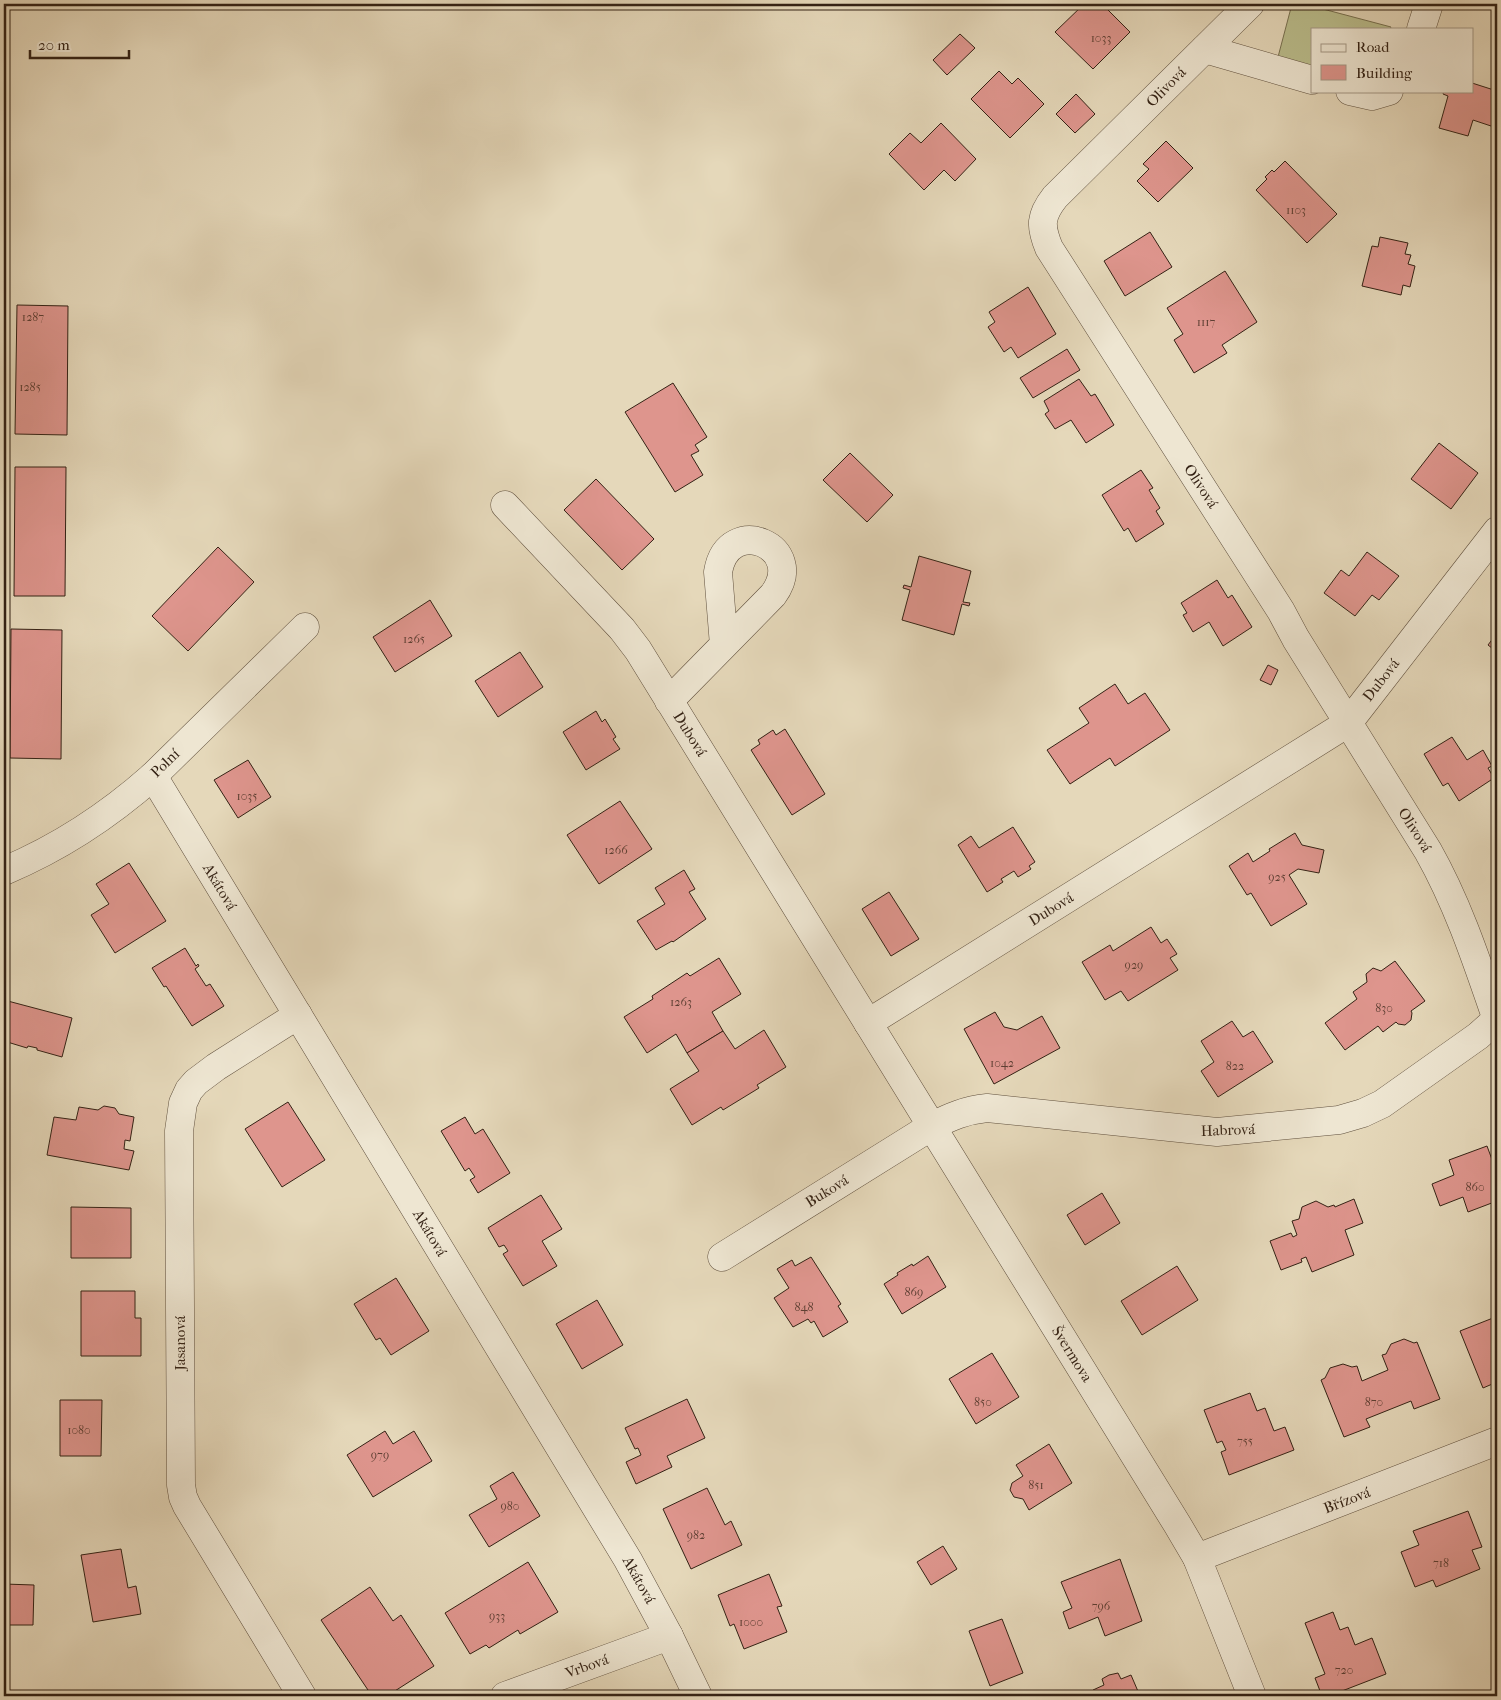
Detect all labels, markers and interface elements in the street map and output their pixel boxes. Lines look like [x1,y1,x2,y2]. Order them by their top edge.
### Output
scale bar [30,28,129,60]
legend [1311,28,1474,92]
house number: 1033 [1091,31,1111,45]
text: 20 m [38,36,70,54]
text: Road [1356,38,1390,56]
street label: Olivová [1142,63,1190,111]
text: Building [1356,64,1413,82]
house number: 1103 [1286,203,1306,217]
house number: 1287 [22,310,44,324]
house number: 1117 [1197,315,1216,329]
house number: 1285 [19,380,41,394]
street label: Olivová [1180,461,1222,512]
house number: 1265 [403,632,425,646]
street label: Dubová [1359,654,1404,705]
street label: Dubová [669,708,711,761]
street label: Polní [147,744,184,781]
house number: 1035 [237,789,257,803]
street label: Olivová [1394,804,1436,856]
house number: 1266 [604,843,628,857]
street label: Akátová [199,860,241,915]
house number: 925 [1268,870,1286,884]
street label: Dubová [1025,888,1078,930]
house number: 929 [1125,958,1143,972]
house number: 1263 [670,995,692,1009]
house number: 830 [1375,1001,1393,1015]
house number: 1042 [990,1056,1014,1070]
house number: 822 [1226,1059,1244,1073]
street label: Habrová [1200,1120,1257,1140]
street label: Buková [802,1170,853,1211]
house number: 860 [1465,1180,1485,1194]
street label: Akátová [409,1206,451,1261]
house number: 869 [905,1285,923,1299]
house number: 848 [794,1300,814,1314]
street label: Jasanová [171,1314,189,1371]
street label: Švermova [1048,1323,1097,1386]
house number: 850 [974,1395,992,1409]
house number: 870 [1365,1395,1383,1409]
house number: 1080 [67,1423,91,1437]
house number: 755 [1237,1434,1253,1448]
house number: 979 [371,1448,389,1462]
house number: 851 [1028,1478,1044,1492]
street label: Břízová [1321,1482,1374,1517]
house number: 980 [501,1499,519,1513]
house number: 982 [687,1528,705,1542]
street label: Akátová [618,1552,660,1608]
house number: 718 [1433,1556,1449,1570]
house number: 796 [1092,1599,1111,1613]
house number: 933 [489,1609,505,1623]
house number: 1000 [739,1615,763,1629]
street label: Vrbová [562,1650,612,1682]
house number: 720 [1335,1663,1353,1677]

